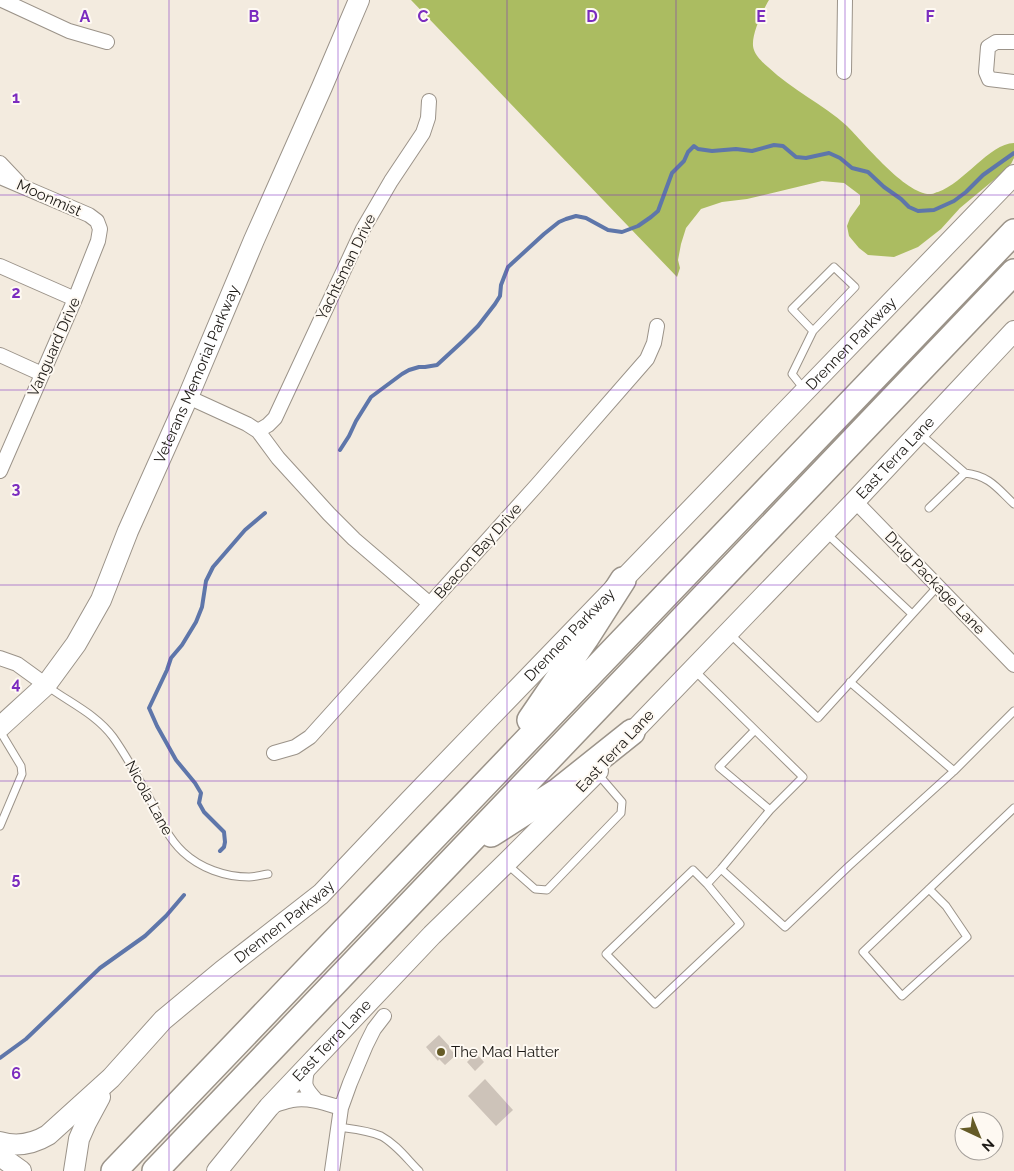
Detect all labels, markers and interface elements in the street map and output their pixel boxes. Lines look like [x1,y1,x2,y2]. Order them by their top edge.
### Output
text: A [80,7,91,26]
text: B [249,7,260,26]
text: C [418,7,429,26]
text: D [586,7,598,26]
text: E [756,7,766,26]
text: F [925,7,935,26]
text: 1 [12,88,20,107]
street label: Moonmist [14,176,84,220]
street label: Yachtsman Drive [312,211,380,323]
street label: Veterans Memorial Parkway [150,282,243,466]
text: 2 [11,283,21,302]
street label: Drennen Parkway [802,293,900,394]
street label: Vanguard Drive [24,294,84,399]
street label: East Terra Lane [852,413,938,503]
text: 3 [12,479,21,498]
street label: Beacon Bay Drive [431,500,526,602]
street label: Drug Package Lane [881,528,989,638]
street label: Drennen Parkway [521,585,619,685]
text: 4 [11,674,21,693]
street label: East Terra Lane [572,706,658,796]
street label: Nicola Lane [121,758,177,839]
text: 5 [12,869,21,888]
street label: Drennen Parkway [231,877,338,967]
street label: East Terra Lane [289,996,375,1085]
place label: The Mad Hatter [451,1043,560,1061]
marker: The Mad Hatter [435,1046,447,1058]
text: 6 [11,1064,21,1083]
north arrow [954,1111,1004,1161]
text: N [979,1136,997,1155]

